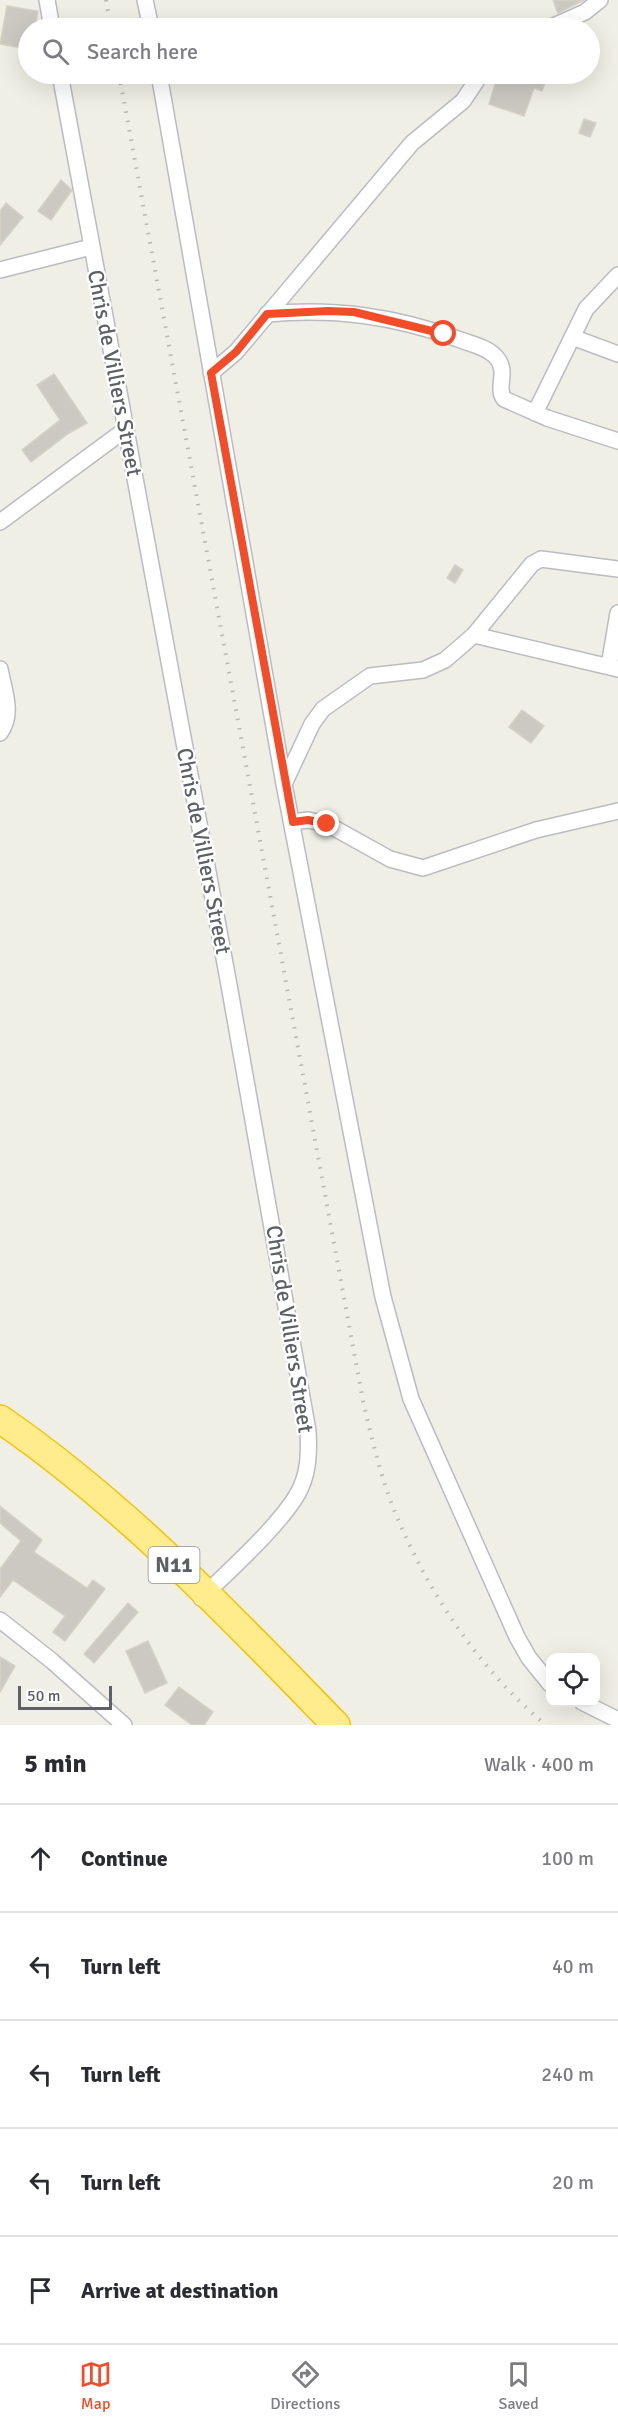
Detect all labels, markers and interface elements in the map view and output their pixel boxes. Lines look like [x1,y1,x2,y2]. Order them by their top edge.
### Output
search box [18,18,600,84]
icon: search [39,35,72,68]
text: Search here [87,38,198,65]
street label: Chris de Villiers Street [82,267,148,479]
route start [430,320,456,346]
street label: Chris de Villiers Street [171,745,237,957]
route end [313,810,339,836]
street label: Chris de Villiers Street [260,1223,320,1435]
road number: N11 [148,1547,200,1583]
map controls [546,1653,600,1707]
button: locate [546,1653,600,1707]
scale bar [18,1683,112,1710]
text: 50 m [27,1686,61,1706]
text: 5 min [24,1748,87,1780]
text: Walk · 400 m [484,1752,594,1777]
icon: ahead [24,1842,57,1875]
text: Continue [81,1845,168,1872]
text: 100 m [541,1846,594,1871]
icon: left [24,1950,57,1983]
text: Turn left [81,1953,161,1980]
text: 40 m [552,1954,594,1979]
icon: left [24,2058,57,2091]
text: Turn left [81,2061,161,2088]
text: 240 m [541,2062,594,2087]
icon: left [24,2166,57,2199]
text: Turn left [81,2169,161,2196]
text: 20 m [552,2170,594,2195]
icon: arrive [24,2274,57,2307]
text: Arrive at destination [81,2277,278,2304]
tab: Map [79,2358,112,2414]
tab: Directions [270,2358,340,2414]
tab: Saved [499,2358,539,2414]

